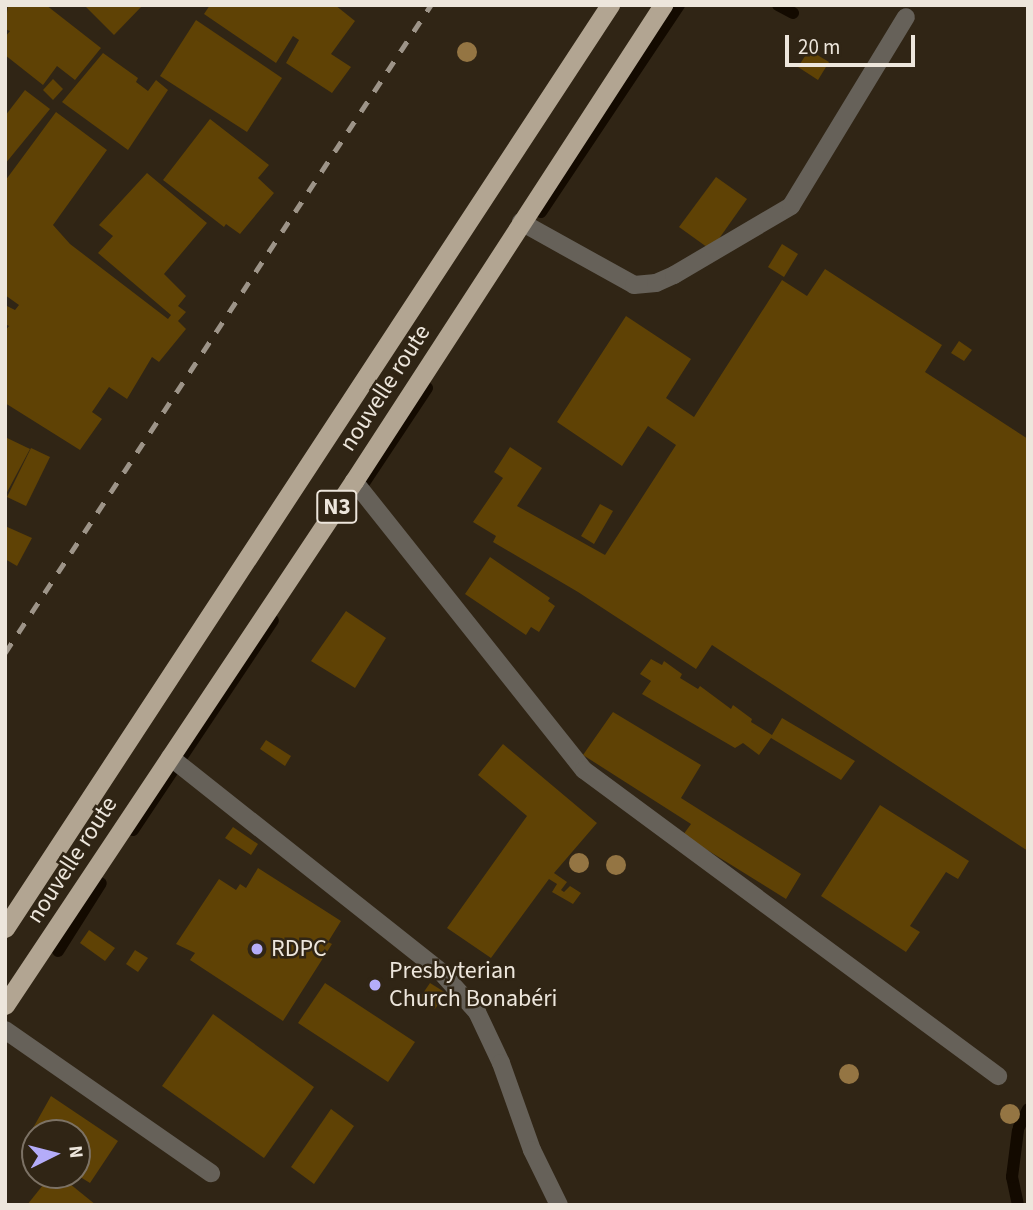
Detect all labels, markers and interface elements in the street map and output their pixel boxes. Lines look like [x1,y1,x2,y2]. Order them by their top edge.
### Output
scale bar [788,21,918,65]
text: 20 m [798,32,840,62]
street label: nouvelle route [333,319,437,457]
road number: N3 [316,488,358,526]
street label: nouvelle route [20,791,124,929]
place label: RDPC [271,935,327,963]
marker: RDPC [249,941,265,957]
place label: Presbyterian Church Bonabéri [389,957,557,1013]
marker: Presbyterian Church Bonabéri [367,977,383,993]
north arrow [21,1119,91,1189]
text: N [61,1144,89,1160]

